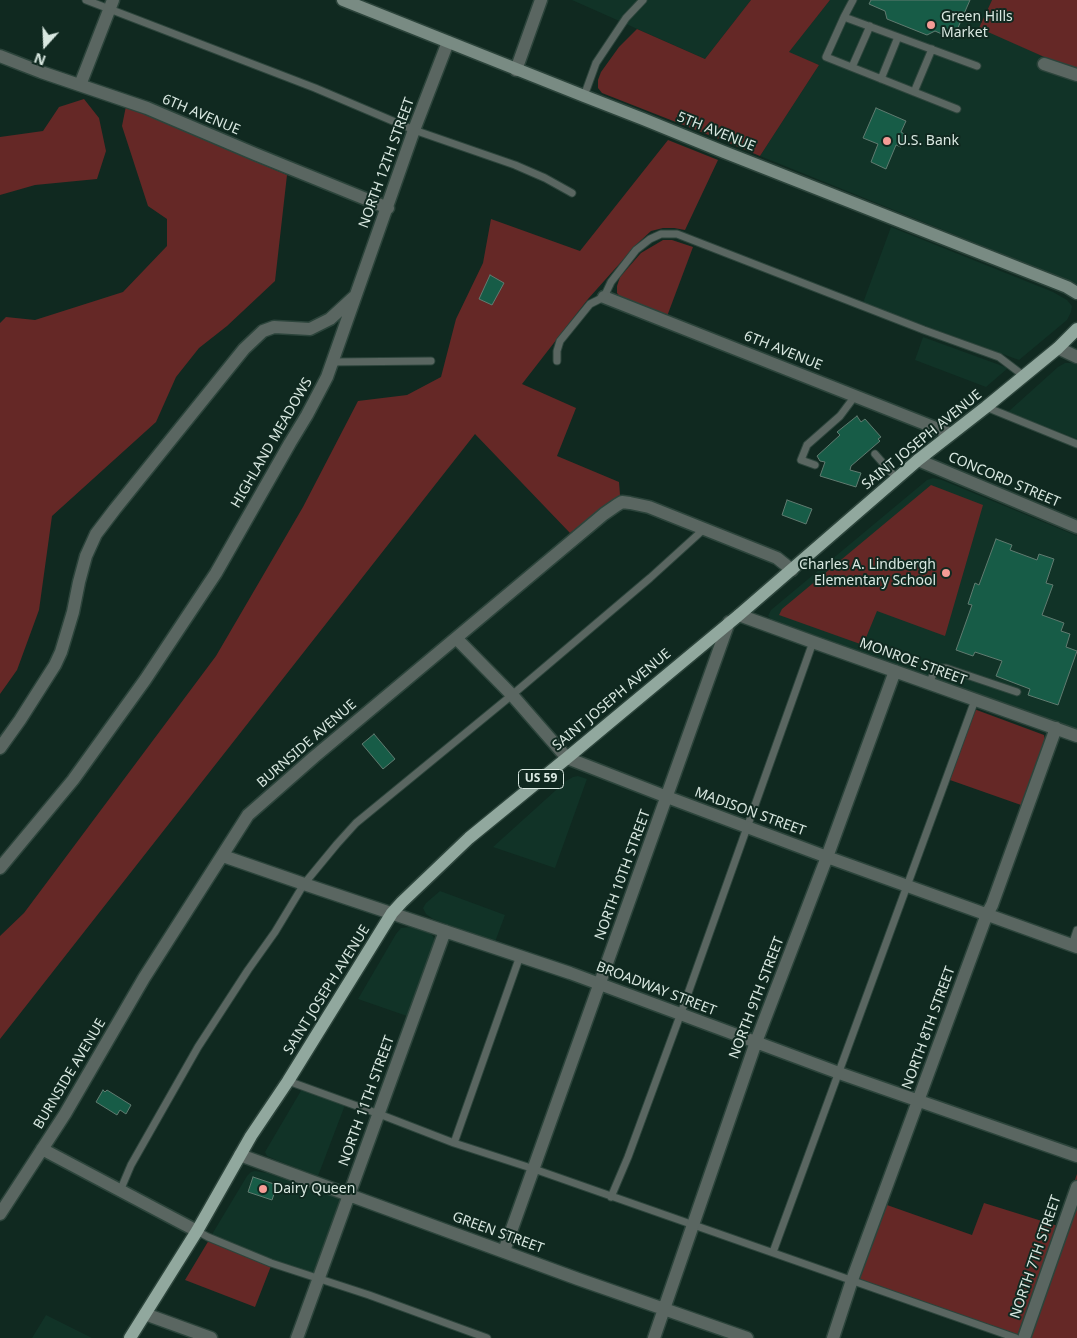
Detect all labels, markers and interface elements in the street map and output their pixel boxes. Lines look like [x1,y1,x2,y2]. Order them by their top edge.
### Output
place label: Green Hills Market [941,9,1013,41]
marker: Green Hills Market [925,19,937,31]
north arrow [20,20,70,70]
text: N [31,49,48,70]
street label: 6TH AVENUE [160,91,242,139]
street label: NORTH 12TH STREET [356,96,418,230]
street label: 5TH AVENUE [674,109,758,155]
place label: U.S. Bank [897,133,959,149]
marker: U.S. Bank [881,135,893,147]
street label: 6TH AVENUE [741,328,825,374]
street label: HIGHLAND MEADOWS [228,375,316,511]
street label: SAINT JOSEPH AVENUE [859,386,985,494]
street label: CONCORD STREET [946,449,1062,511]
place label: Charles A. Lindbergh Elementary School [799,557,936,590]
marker: Charles A. Lindbergh Elementary School [940,567,952,579]
street label: MONROE STREET [857,635,969,689]
street label: SAINT JOSEPH AVENUE [549,646,675,754]
street label: BURNSIDE AVENUE [254,696,360,792]
road number: US 59 [518,770,564,789]
street label: MADISON STREET [692,784,808,840]
street label: NORTH 10TH STREET [592,808,654,942]
street label: SAINT JOSEPH AVENUE [280,922,374,1058]
street label: NORTH 9TH STREET [726,935,788,1061]
street label: BROADWAY STREET [594,958,718,1020]
street label: NORTH 8TH STREET [899,964,959,1092]
street label: BURNSIDE AVENUE [30,1016,110,1132]
street label: NORTH 11TH STREET [336,1034,398,1168]
place label: Dairy Queen [273,1181,355,1197]
marker: Dairy Queen [257,1183,269,1195]
street label: NORTH 7TH STREET [1007,1193,1065,1321]
street label: GREEN STREET [450,1209,546,1257]

